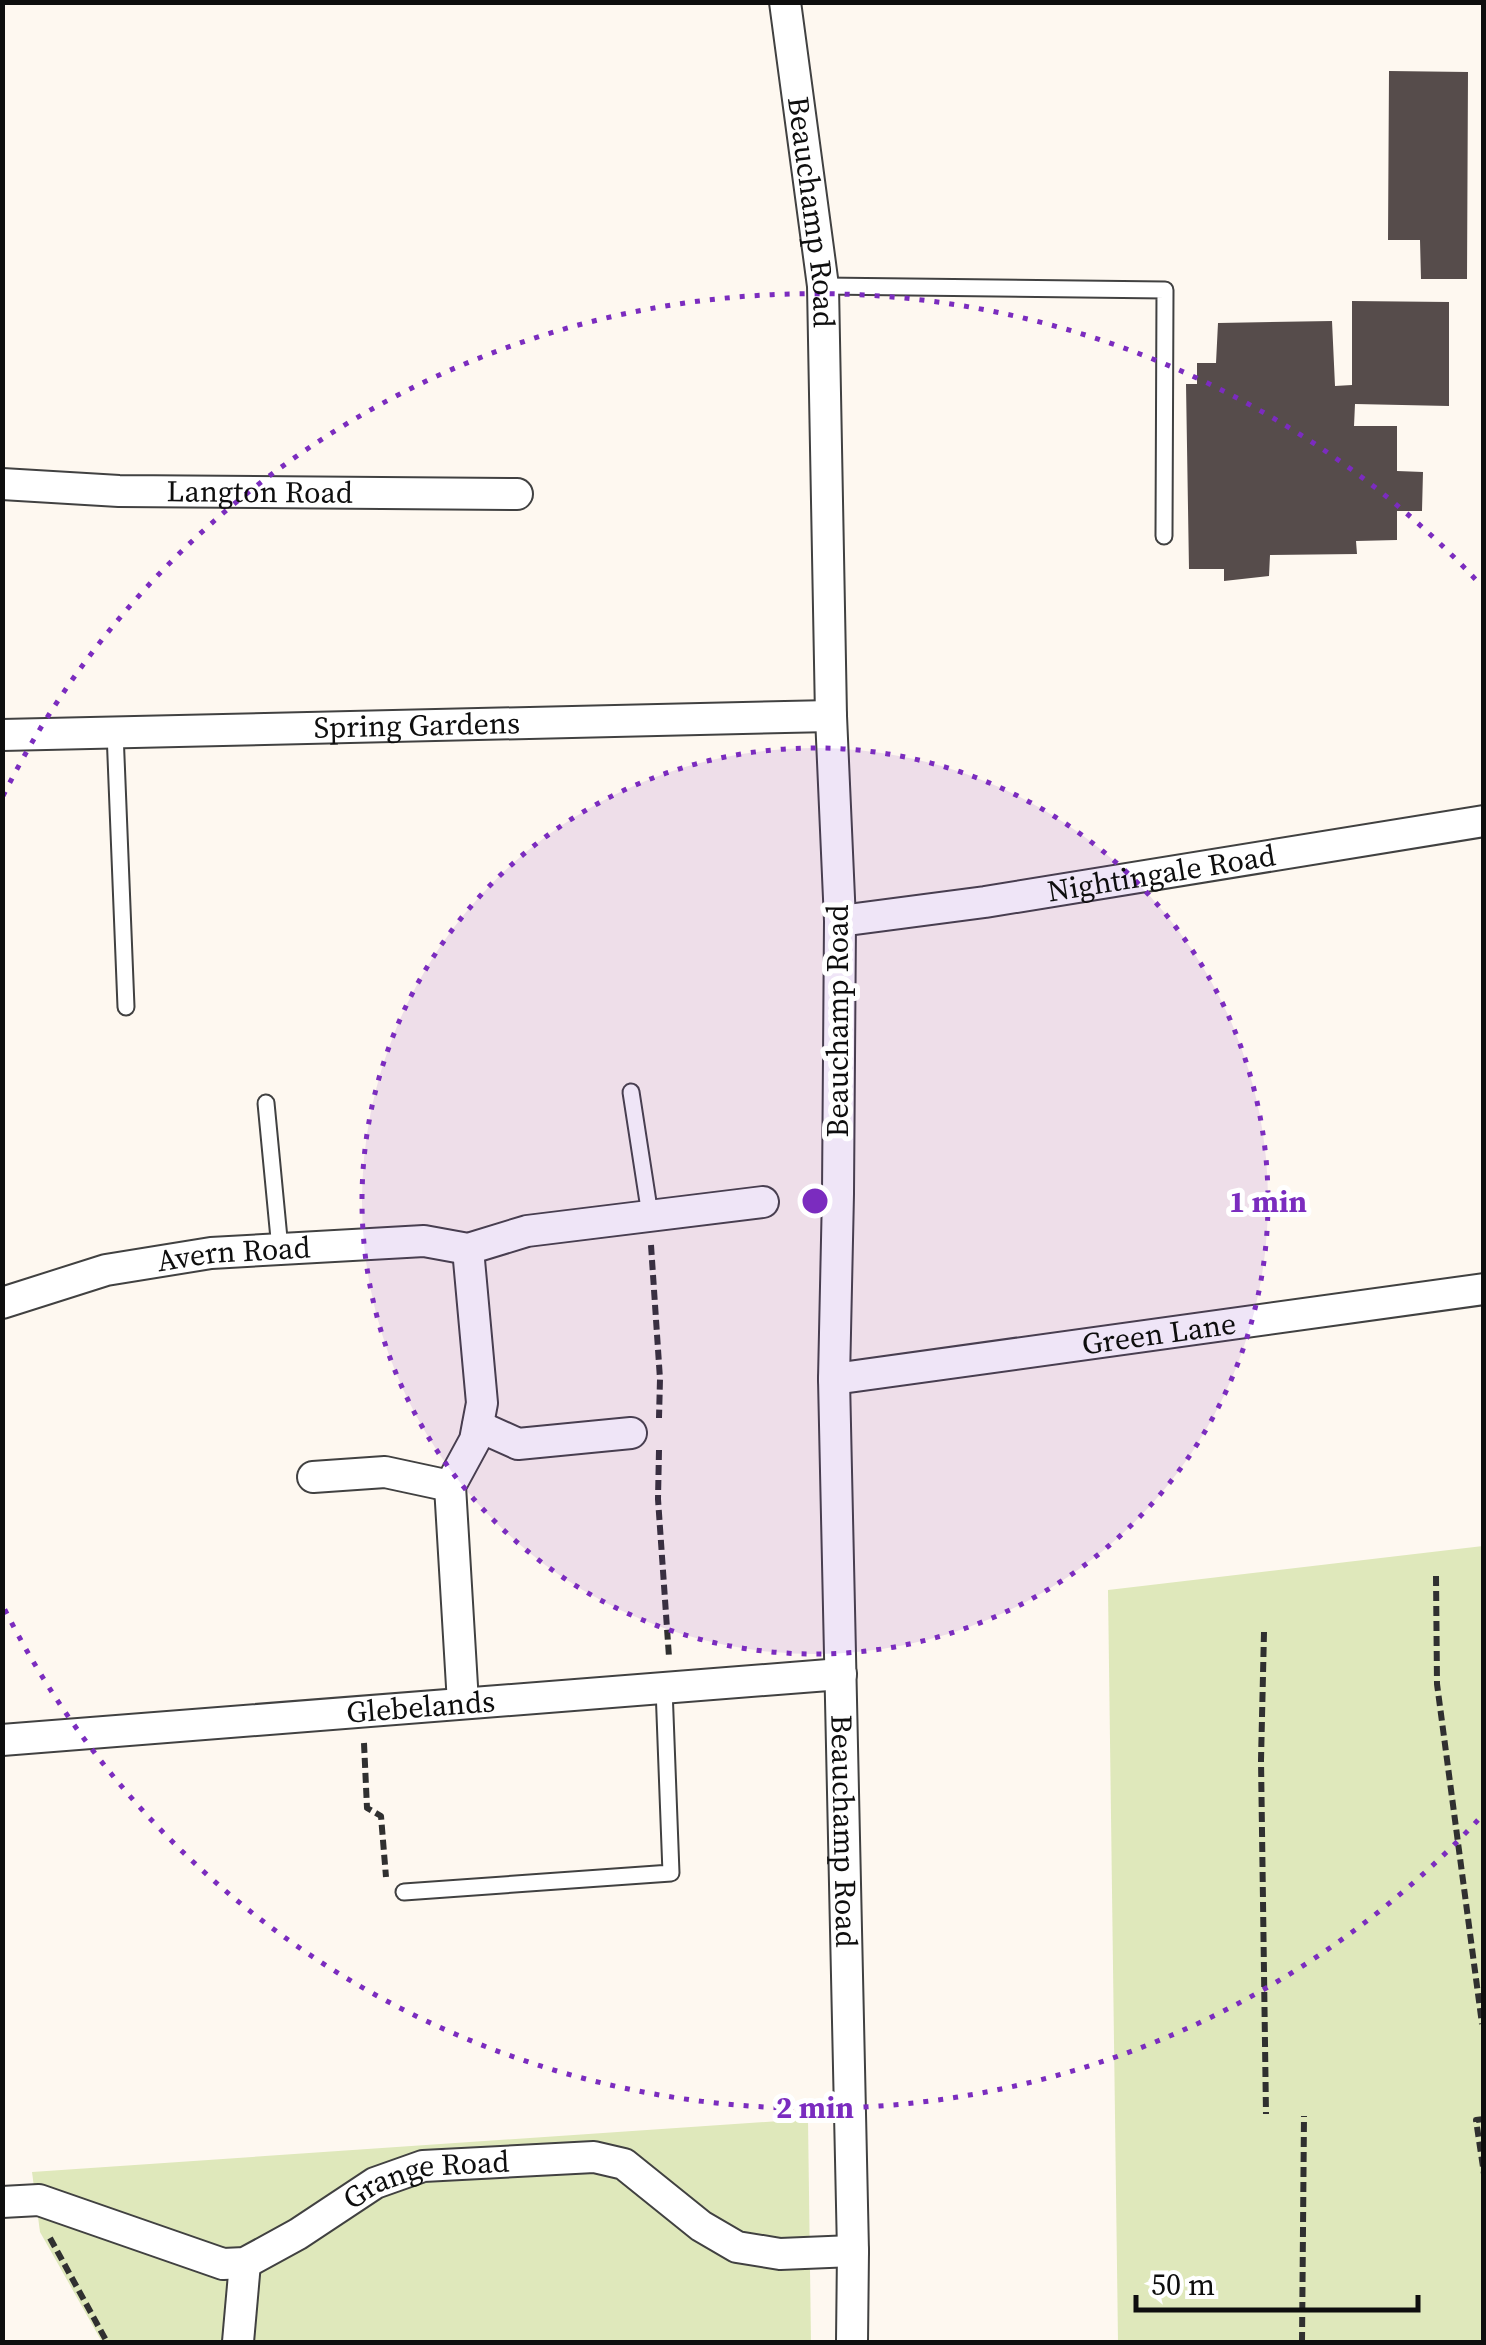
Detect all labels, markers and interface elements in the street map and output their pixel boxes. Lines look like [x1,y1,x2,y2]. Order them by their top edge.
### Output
street label: Beauchamp Road [778,94,845,328]
street label: Langton Road [167,470,353,513]
street label: Spring Gardens [313,702,521,748]
street label: Nightingale Road [1044,834,1278,912]
street label: Beauchamp Road [817,905,858,1137]
text: 1 min [1229,1181,1307,1222]
centre of rings [797,1183,833,1219]
street label: Avern Road [154,1226,311,1281]
street label: Green Lane [1079,1303,1239,1364]
street label: Glebelands [345,1680,496,1733]
street label: Beauchamp Road [821,1714,867,1948]
text: 2 min [776,2087,854,2128]
street label: Grange Road [335,2140,510,2219]
scale bar [1136,2250,1418,2312]
text: 50 m [1151,2264,1215,2305]

